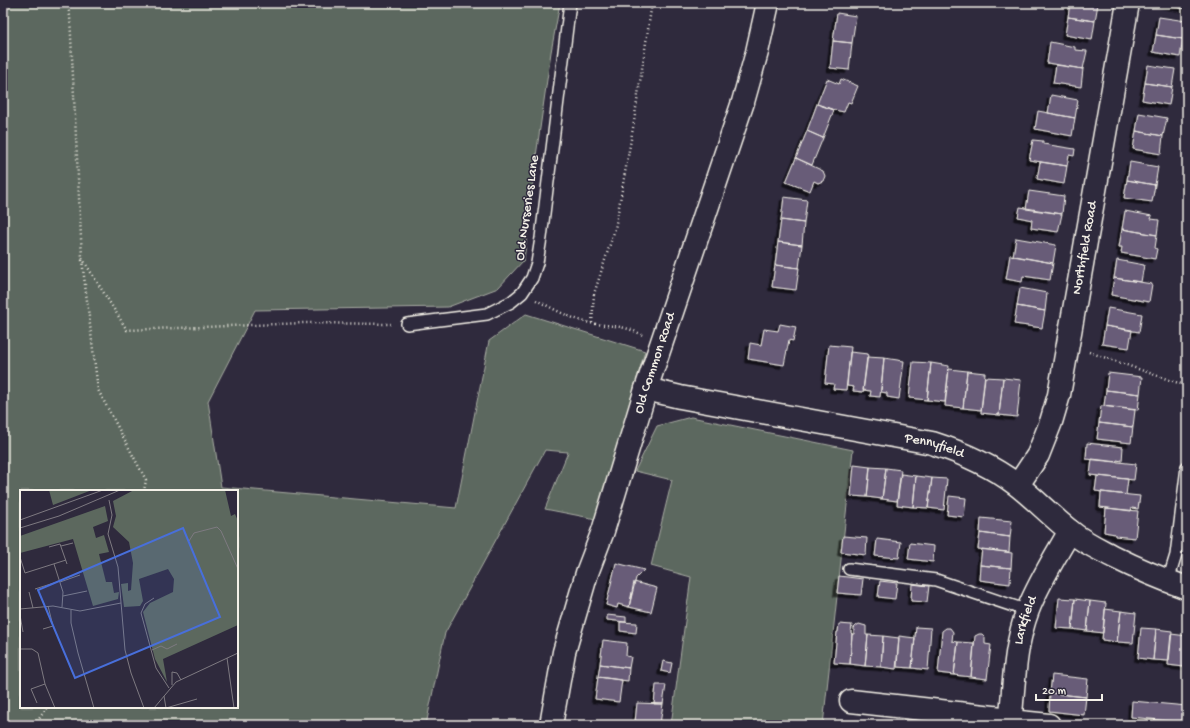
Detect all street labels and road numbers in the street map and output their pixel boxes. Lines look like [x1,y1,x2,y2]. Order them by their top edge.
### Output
street label: Old Nurseries Lane [512,153,544,262]
street label: Northfield Road [1068,198,1102,296]
street label: Old Common Road [630,309,680,416]
street label: Pennyfield [902,430,968,463]
street label: Larkfield [1010,592,1042,646]

